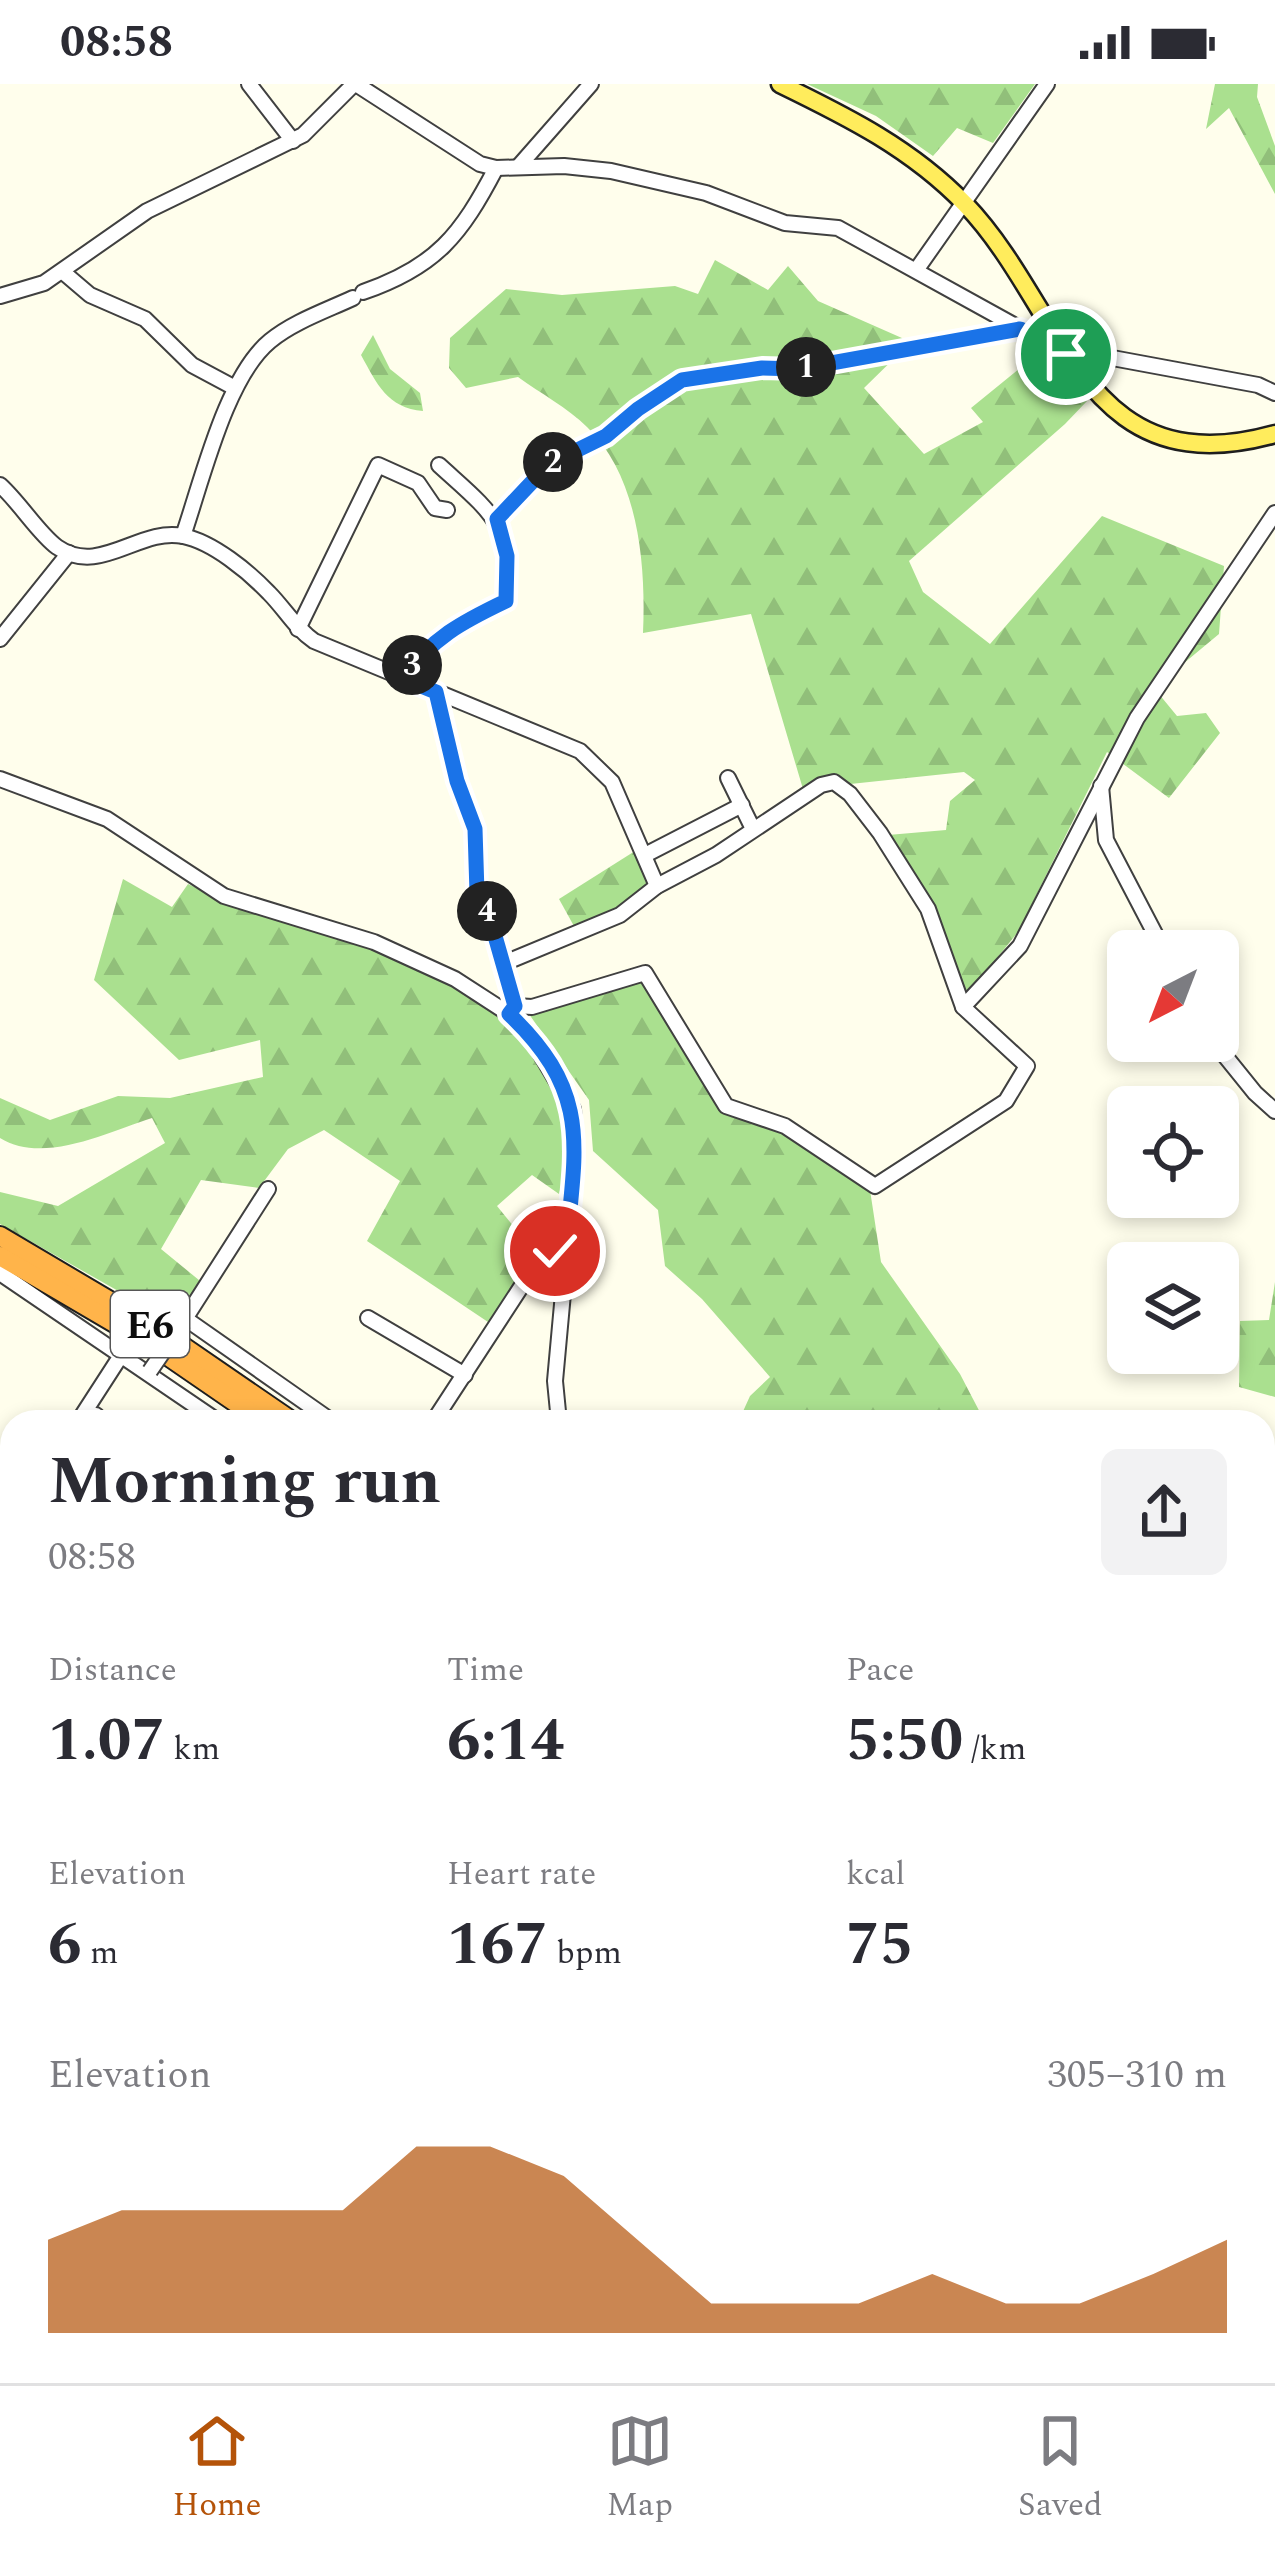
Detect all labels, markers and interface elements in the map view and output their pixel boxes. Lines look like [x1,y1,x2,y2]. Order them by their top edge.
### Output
text: 08:58 [60,8,173,77]
pin [1015,303,1117,405]
icon: arrive [1033,321,1099,387]
pin: 1 [776,337,836,397]
text: 1 [797,342,815,392]
pin: 2 [523,432,583,492]
text: 2 [544,437,562,487]
pin: 3 [382,635,442,695]
text: 3 [403,640,421,690]
pin: 4 [457,881,517,941]
text: 4 [478,886,496,936]
north arrow [1107,930,1239,1062]
map controls [1107,930,1239,1374]
button: locate [1107,1086,1239,1218]
pin [504,1200,606,1302]
icon: check [522,1218,588,1284]
button: layers [1107,1242,1239,1374]
road number: E6 [111,1291,189,1357]
text: Morning run [48,1432,441,1533]
button: share [1101,1449,1227,1575]
text: 08:58 [48,1528,136,1587]
text: Distance [48,1645,177,1695]
text: Time [447,1645,524,1695]
text: Pace [846,1645,914,1695]
text: 1.07 [48,1695,165,1787]
text: 6:14 [447,1695,564,1787]
text: 5:50 [846,1695,963,1787]
text: km [165,1724,220,1774]
text: /km [963,1724,1026,1774]
text: Elevation [48,1849,186,1899]
text: Heart rate [447,1849,596,1899]
text: kcal [846,1849,905,1899]
text: 6 [48,1899,82,1991]
text: 167 [447,1899,548,1991]
text: 75 [846,1899,913,1991]
text: m [82,1928,118,1978]
text: bpm [548,1928,622,1978]
text: Elevation [48,2046,211,2105]
text: 305–310 m [1047,2046,1227,2105]
tab: Home [173,2408,261,2530]
tab: Map [606,2408,673,2530]
tab: Saved [1018,2408,1103,2530]

